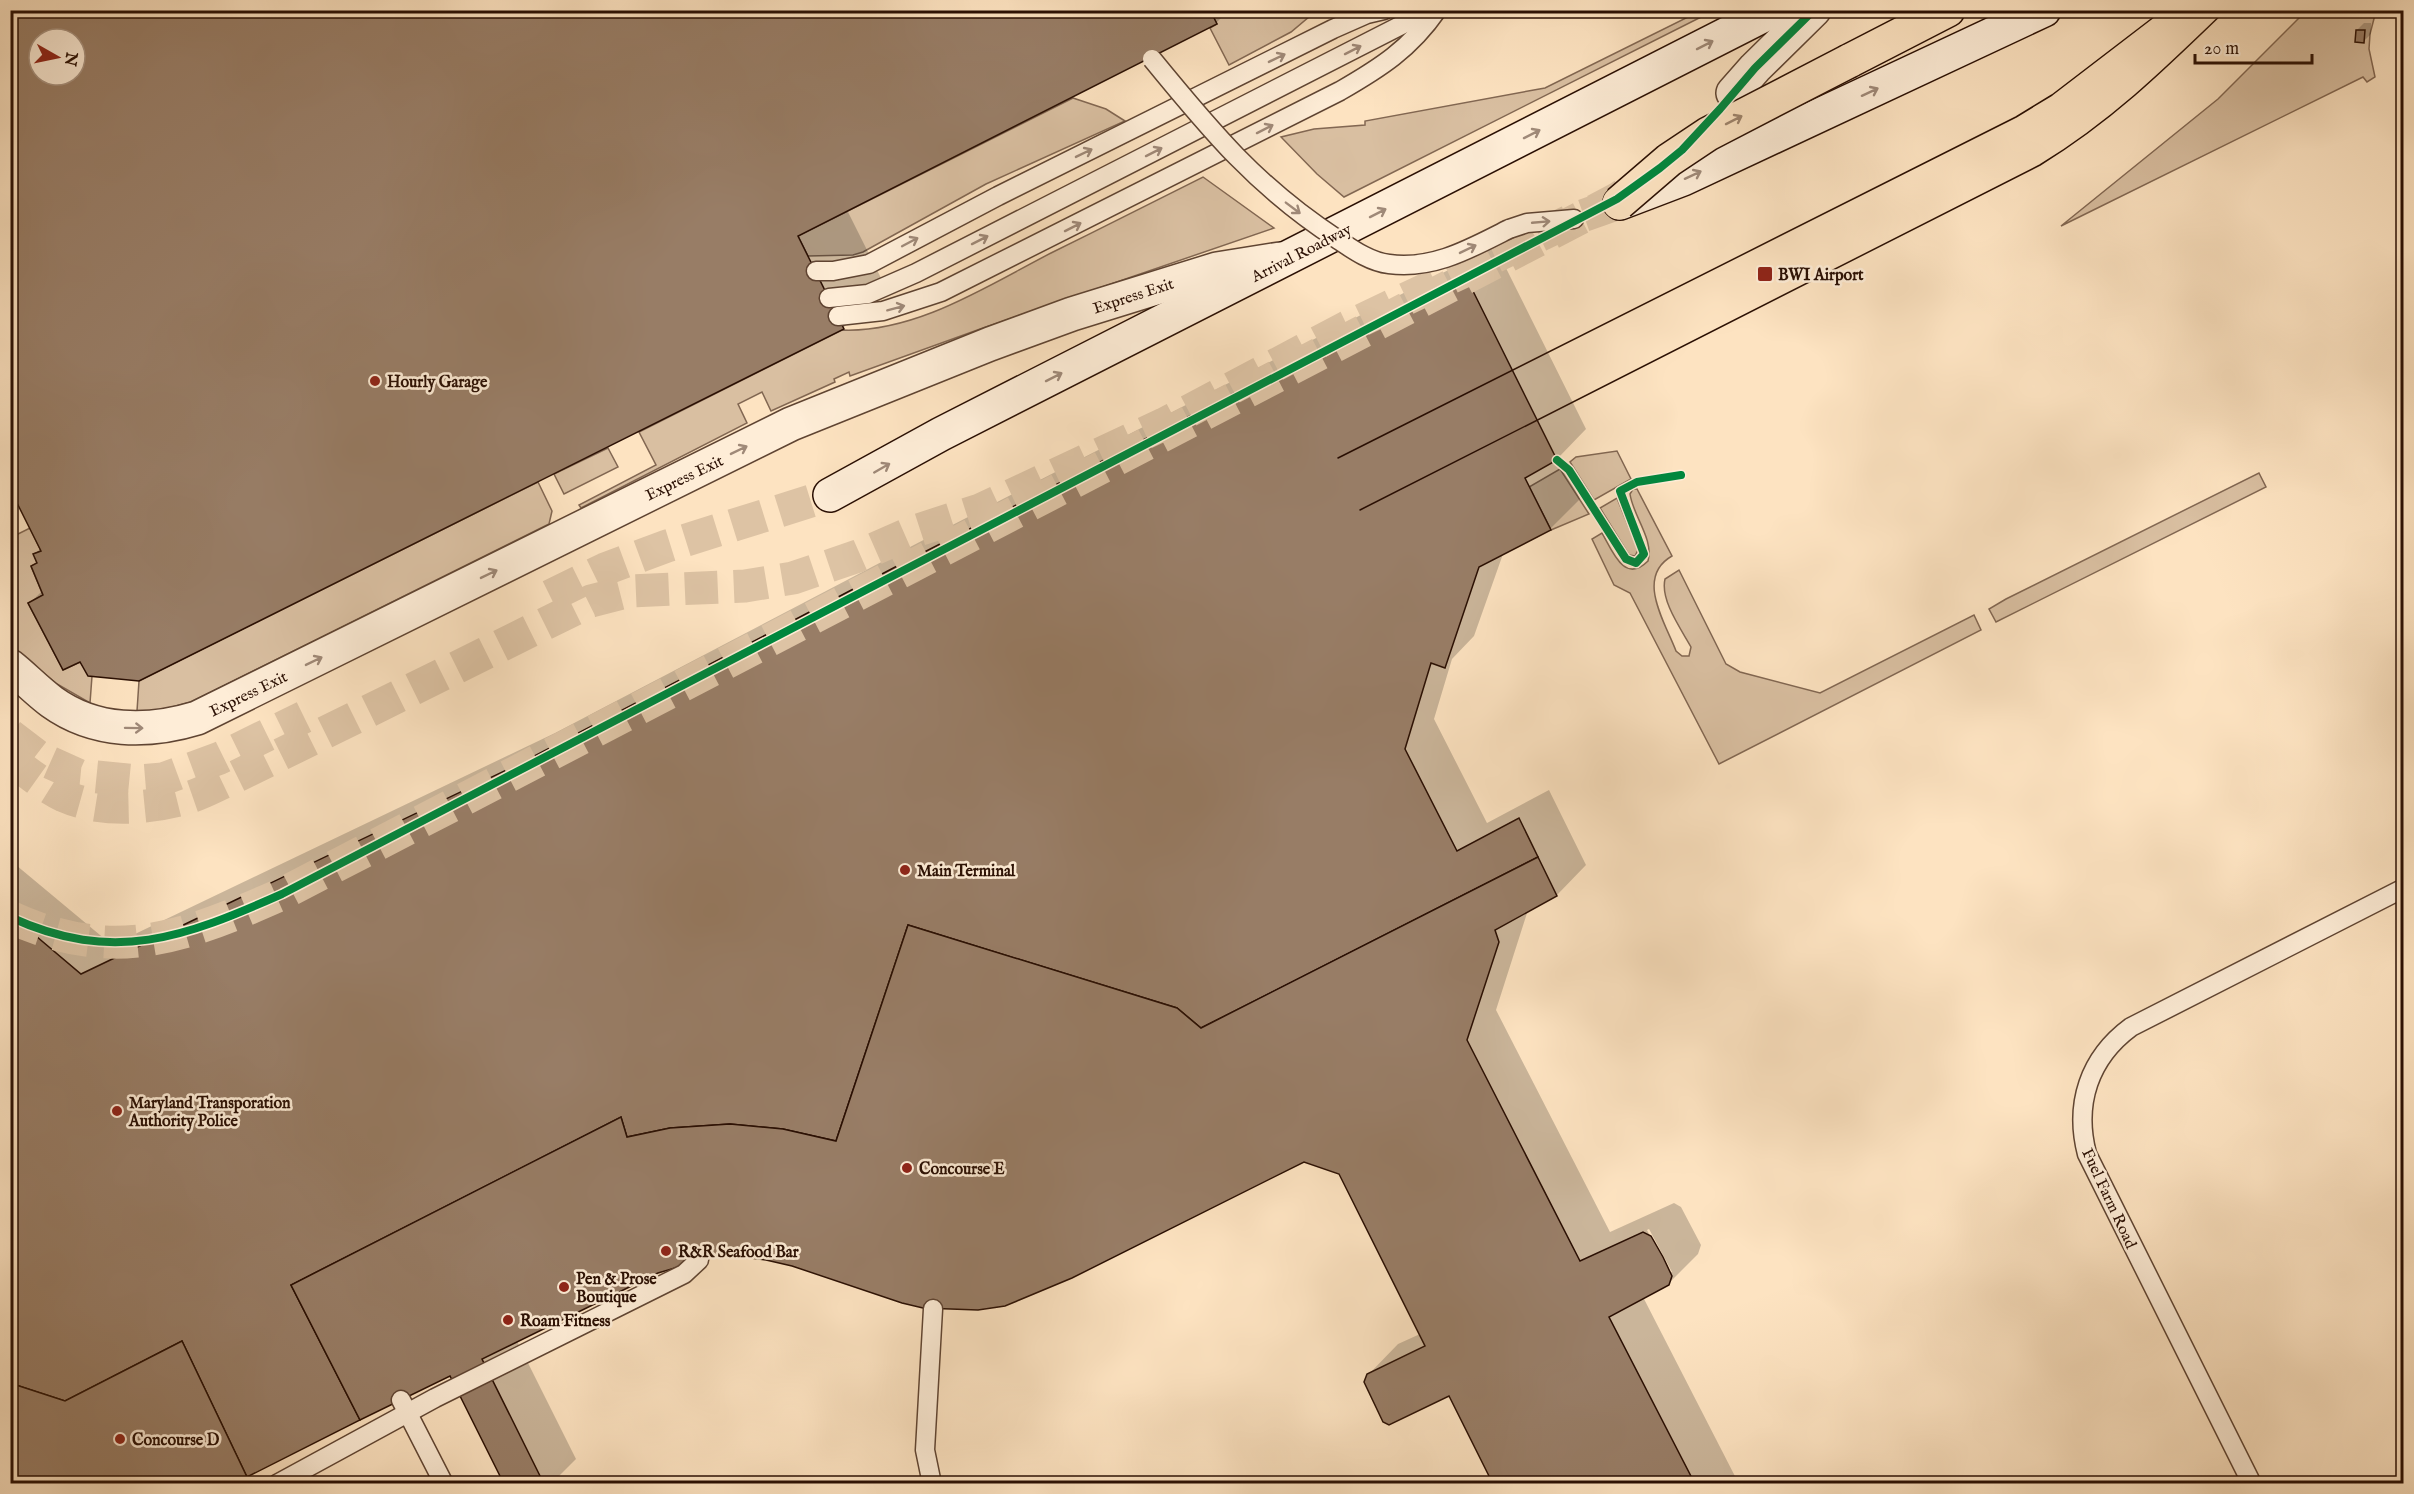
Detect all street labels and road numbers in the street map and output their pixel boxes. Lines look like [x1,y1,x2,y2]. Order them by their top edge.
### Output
street label: Arrival Roadway [1248,220,1355,288]
street label: Express Exit [1091,274,1177,319]
street label: Express Exit [643,451,727,506]
street label: Express Exit [207,667,291,722]
street label: Fuel Farm Road [2076,1146,2140,1253]

